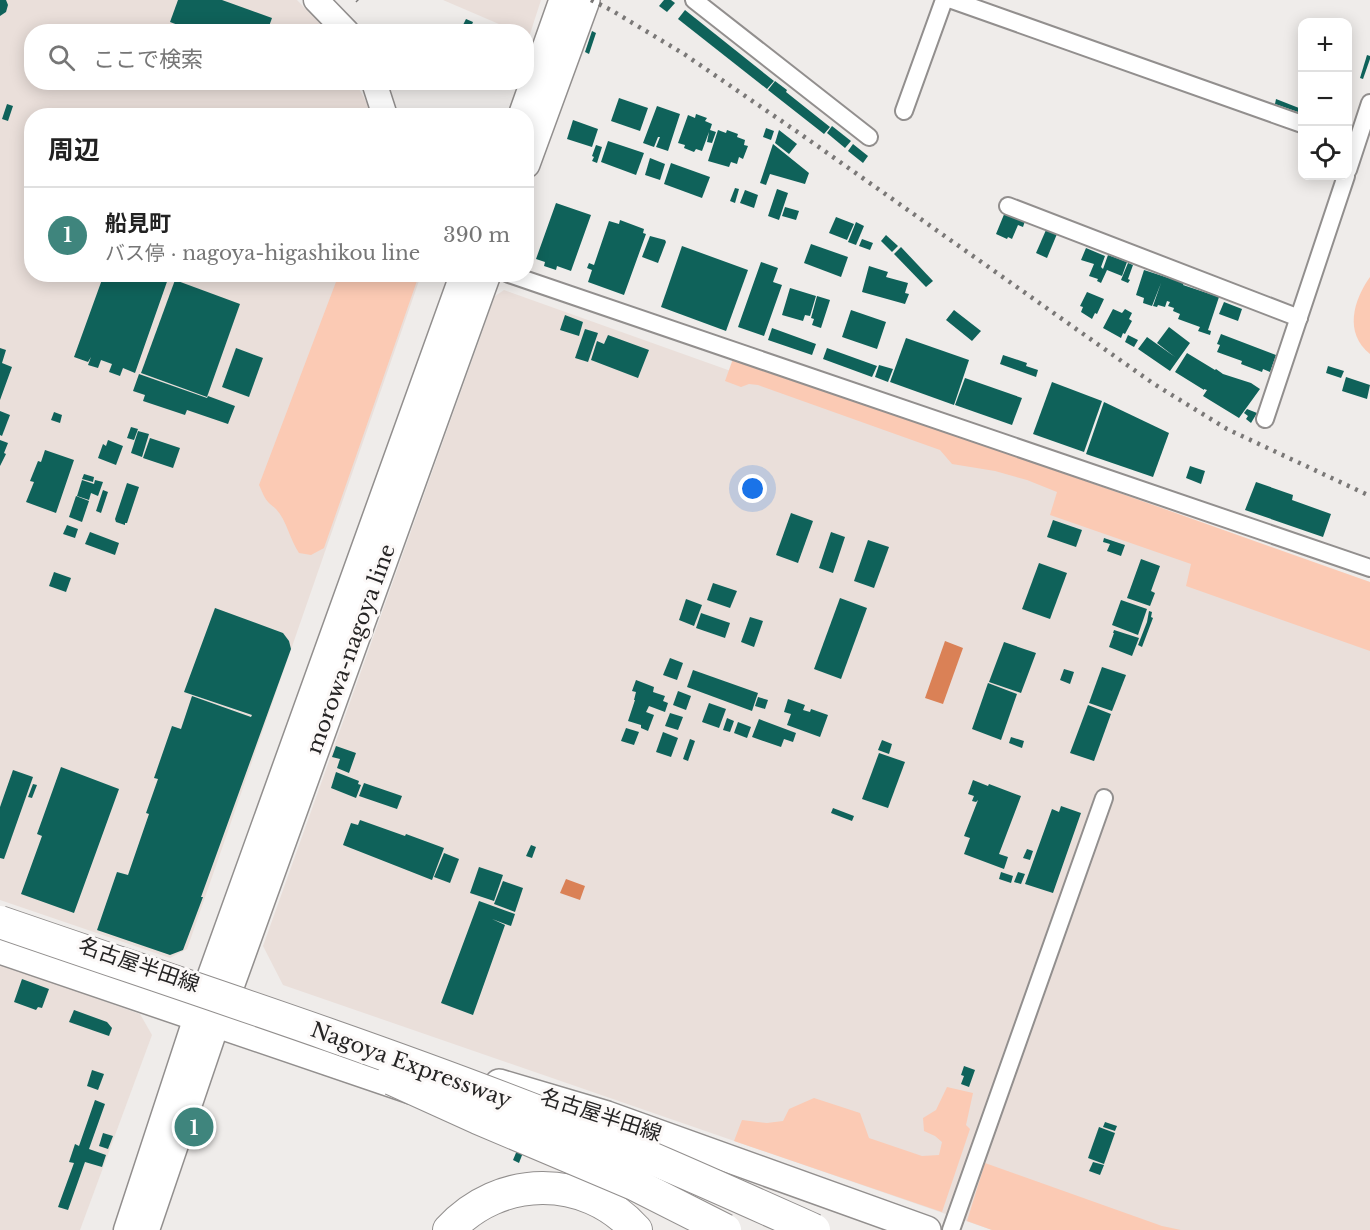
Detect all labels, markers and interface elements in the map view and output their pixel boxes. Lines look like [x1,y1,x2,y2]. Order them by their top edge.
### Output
map controls [1298,18,1352,180]
button: + [1298,18,1352,72]
search box [24,24,534,90]
icon: search [45,41,78,74]
text: ここで検索 [93,46,203,73]
button: − [1298,72,1352,126]
button: locate [1298,126,1352,180]
text: 周辺 [48,134,100,166]
text: 船見町 [105,210,171,237]
text: 1 [63,223,72,247]
text: 390 m [443,223,510,247]
text: バス停 · nagoya-higashikou line [105,241,420,265]
your location [738,474,767,503]
street label: morowa-nagoya line [301,541,401,757]
street label: 名古屋半田線 [75,932,203,998]
street label: Nagoya Expressway [307,1017,515,1114]
street label: 名古屋半田線 [537,1083,665,1147]
pin: 1 [174,1104,214,1150]

